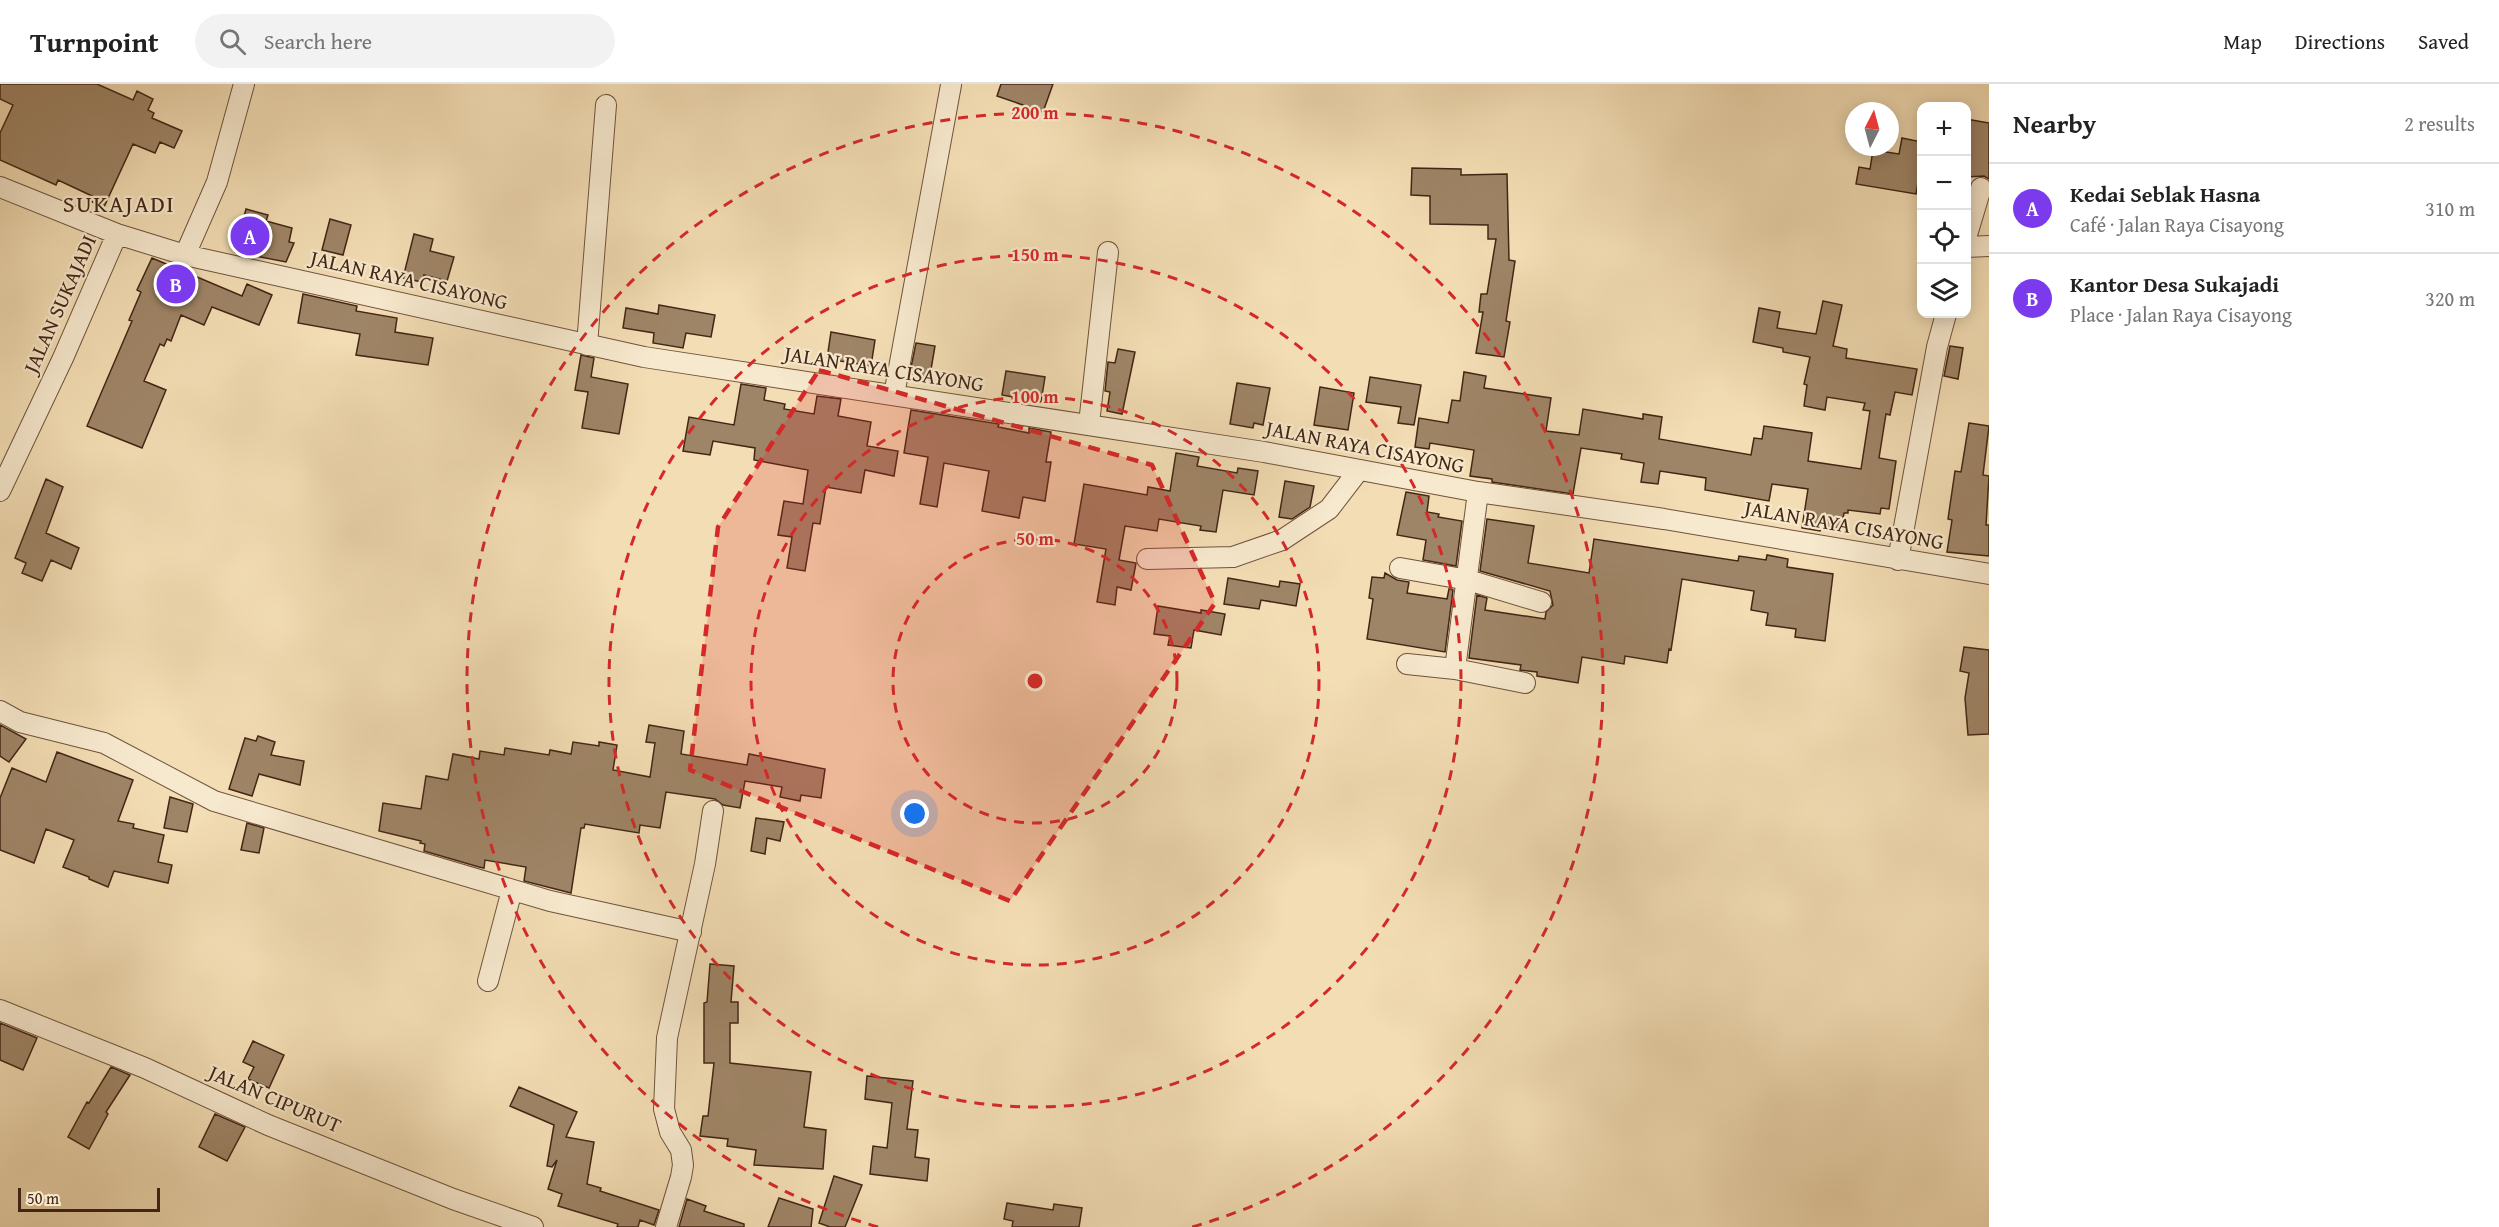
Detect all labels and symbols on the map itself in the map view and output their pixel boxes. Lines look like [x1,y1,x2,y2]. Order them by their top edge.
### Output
text: 200 m [1011,99,1059,126]
north arrow [1845,102,1899,156]
district label: SUKAJADI [63,186,175,221]
pin: A [230,214,270,258]
street label: JALAN SUKAJADI [14,230,104,381]
street label: JALAN RAYA CISAYONG [304,241,511,317]
text: 150 m [1011,241,1059,268]
pin: B [156,262,195,306]
street label: JALAN RAYA CISAYONG [779,337,986,400]
text: 100 m [1011,383,1059,410]
street label: JALAN RAYA CISAYONG [1260,411,1467,481]
street label: JALAN RAYA CISAYONG [1739,491,1946,557]
text: 50 m [1016,525,1055,552]
centre of rings [1025,671,1045,691]
your location [900,799,929,828]
street label: JALAN CIPURUT [201,1055,347,1141]
scale bar [18,1185,160,1212]

